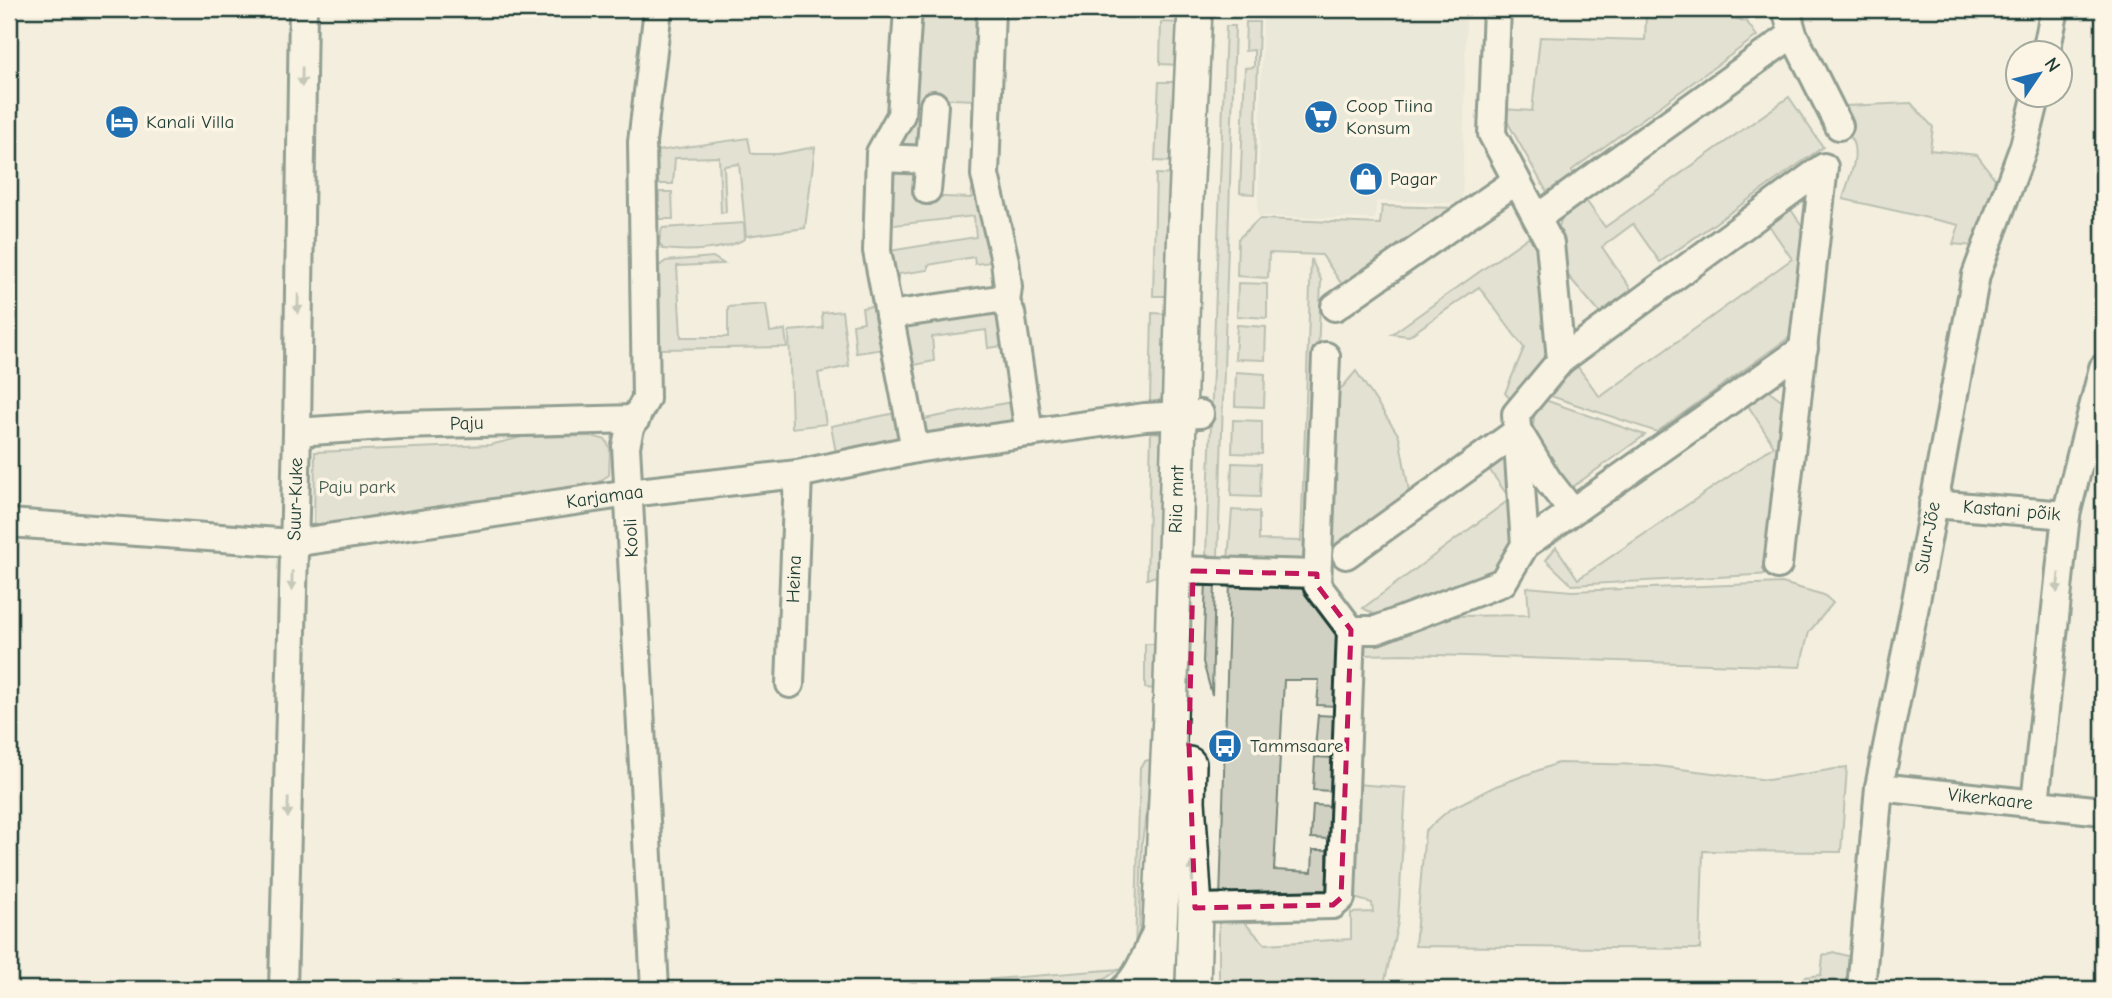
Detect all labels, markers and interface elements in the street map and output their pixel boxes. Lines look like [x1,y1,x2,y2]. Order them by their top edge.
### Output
north arrow [2004,38,2074,108]
text: N [2040,53,2065,76]
one-way arrow [296,66,308,88]
place label: Coop Tiina Konsum [1346,95,1433,139]
supermarket icon: Coop Tiina Konsum [1302,98,1340,136]
hotel icon: Kanali Villa [103,103,141,141]
place label: Kanali Villa [146,111,234,133]
shop icon: Pagar [1347,160,1385,198]
place label: Pagar [1390,168,1438,190]
one-way arrow [293,294,304,316]
street label: Paju [450,412,484,435]
street label: Suur-Kuke [283,457,307,541]
street label: Riia mnt [1165,465,1189,534]
park label: Paju park [319,476,396,498]
street label: Karjamaa [565,480,645,513]
street label: Kastani põik [1962,496,2062,526]
street label: Suur-Jõe [1910,500,1945,575]
street label: Kooli [619,518,643,558]
street label: Heina [782,555,806,603]
one-way arrow [286,570,298,592]
one-way arrow [2053,572,2064,594]
bus stop icon: Tammsaare [1206,727,1244,765]
place label: Tammsaare [1250,735,1344,757]
street label: Vikerkaare [1947,783,2034,814]
one-way arrow [282,798,293,820]
one-way arrow [1187,861,1198,883]

